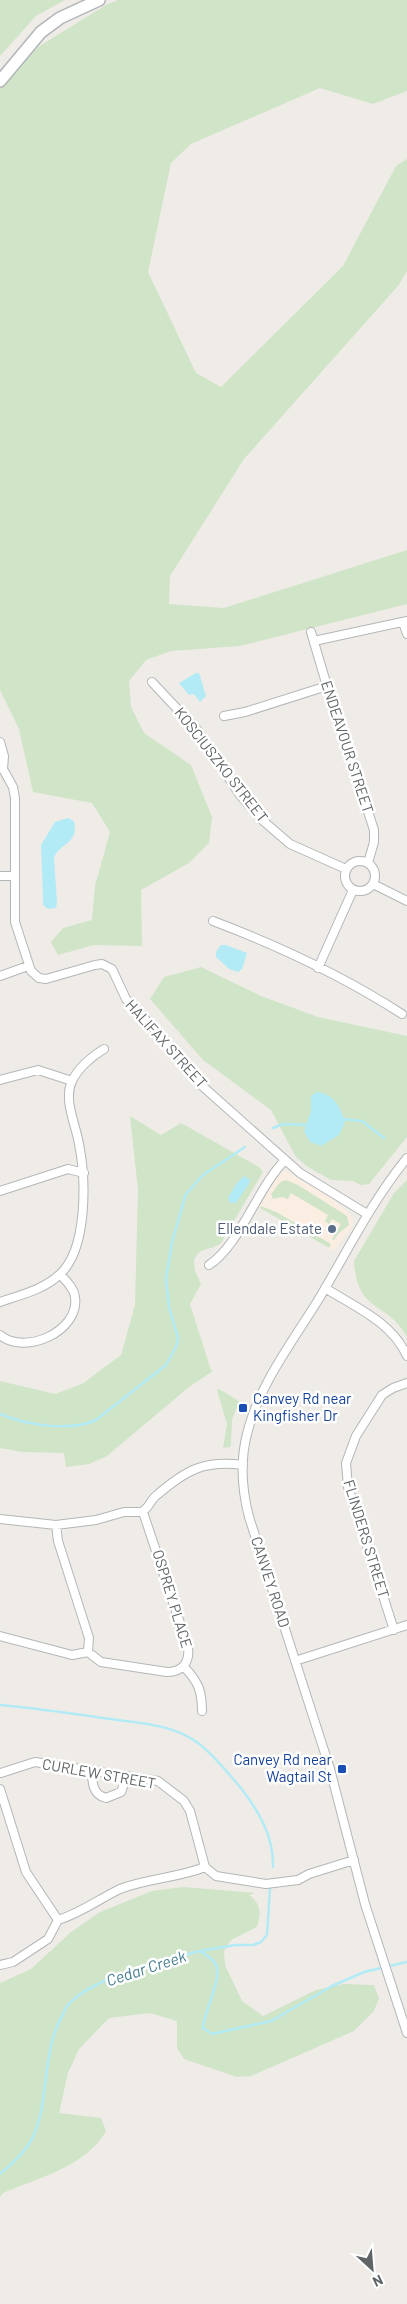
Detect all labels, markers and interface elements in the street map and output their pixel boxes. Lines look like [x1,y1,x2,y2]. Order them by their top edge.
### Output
street label: ENDEAVOUR STREET [318,678,378,815]
street label: KOSCIUSZKO STREET [171,703,272,825]
street label: HALIFAX STREET [122,995,211,1091]
place label: Ellendale Estate [217,1219,322,1237]
marker: Ellendale Estate [326,1223,338,1235]
place label: Canvey Rd near Kingfisher Dr [253,1389,352,1424]
marker: Canvey Rd near Kingfisher Dr [237,1402,249,1414]
street label: FLINDERS STREET [340,1477,394,1600]
street label: CANVEY ROAD [248,1534,294,1629]
street label: OSPREY PLACE [149,1547,196,1650]
place label: Canvey Rd near Wagtail St [233,1750,333,1785]
street label: CURLEW STREET [41,1754,157,1792]
marker: Canvey Rd near Wagtail St [336,1763,348,1775]
water label: Cedar Creek [104,1946,188,1989]
north arrow [347,2244,397,2294]
text: N [370,2271,386,2291]

